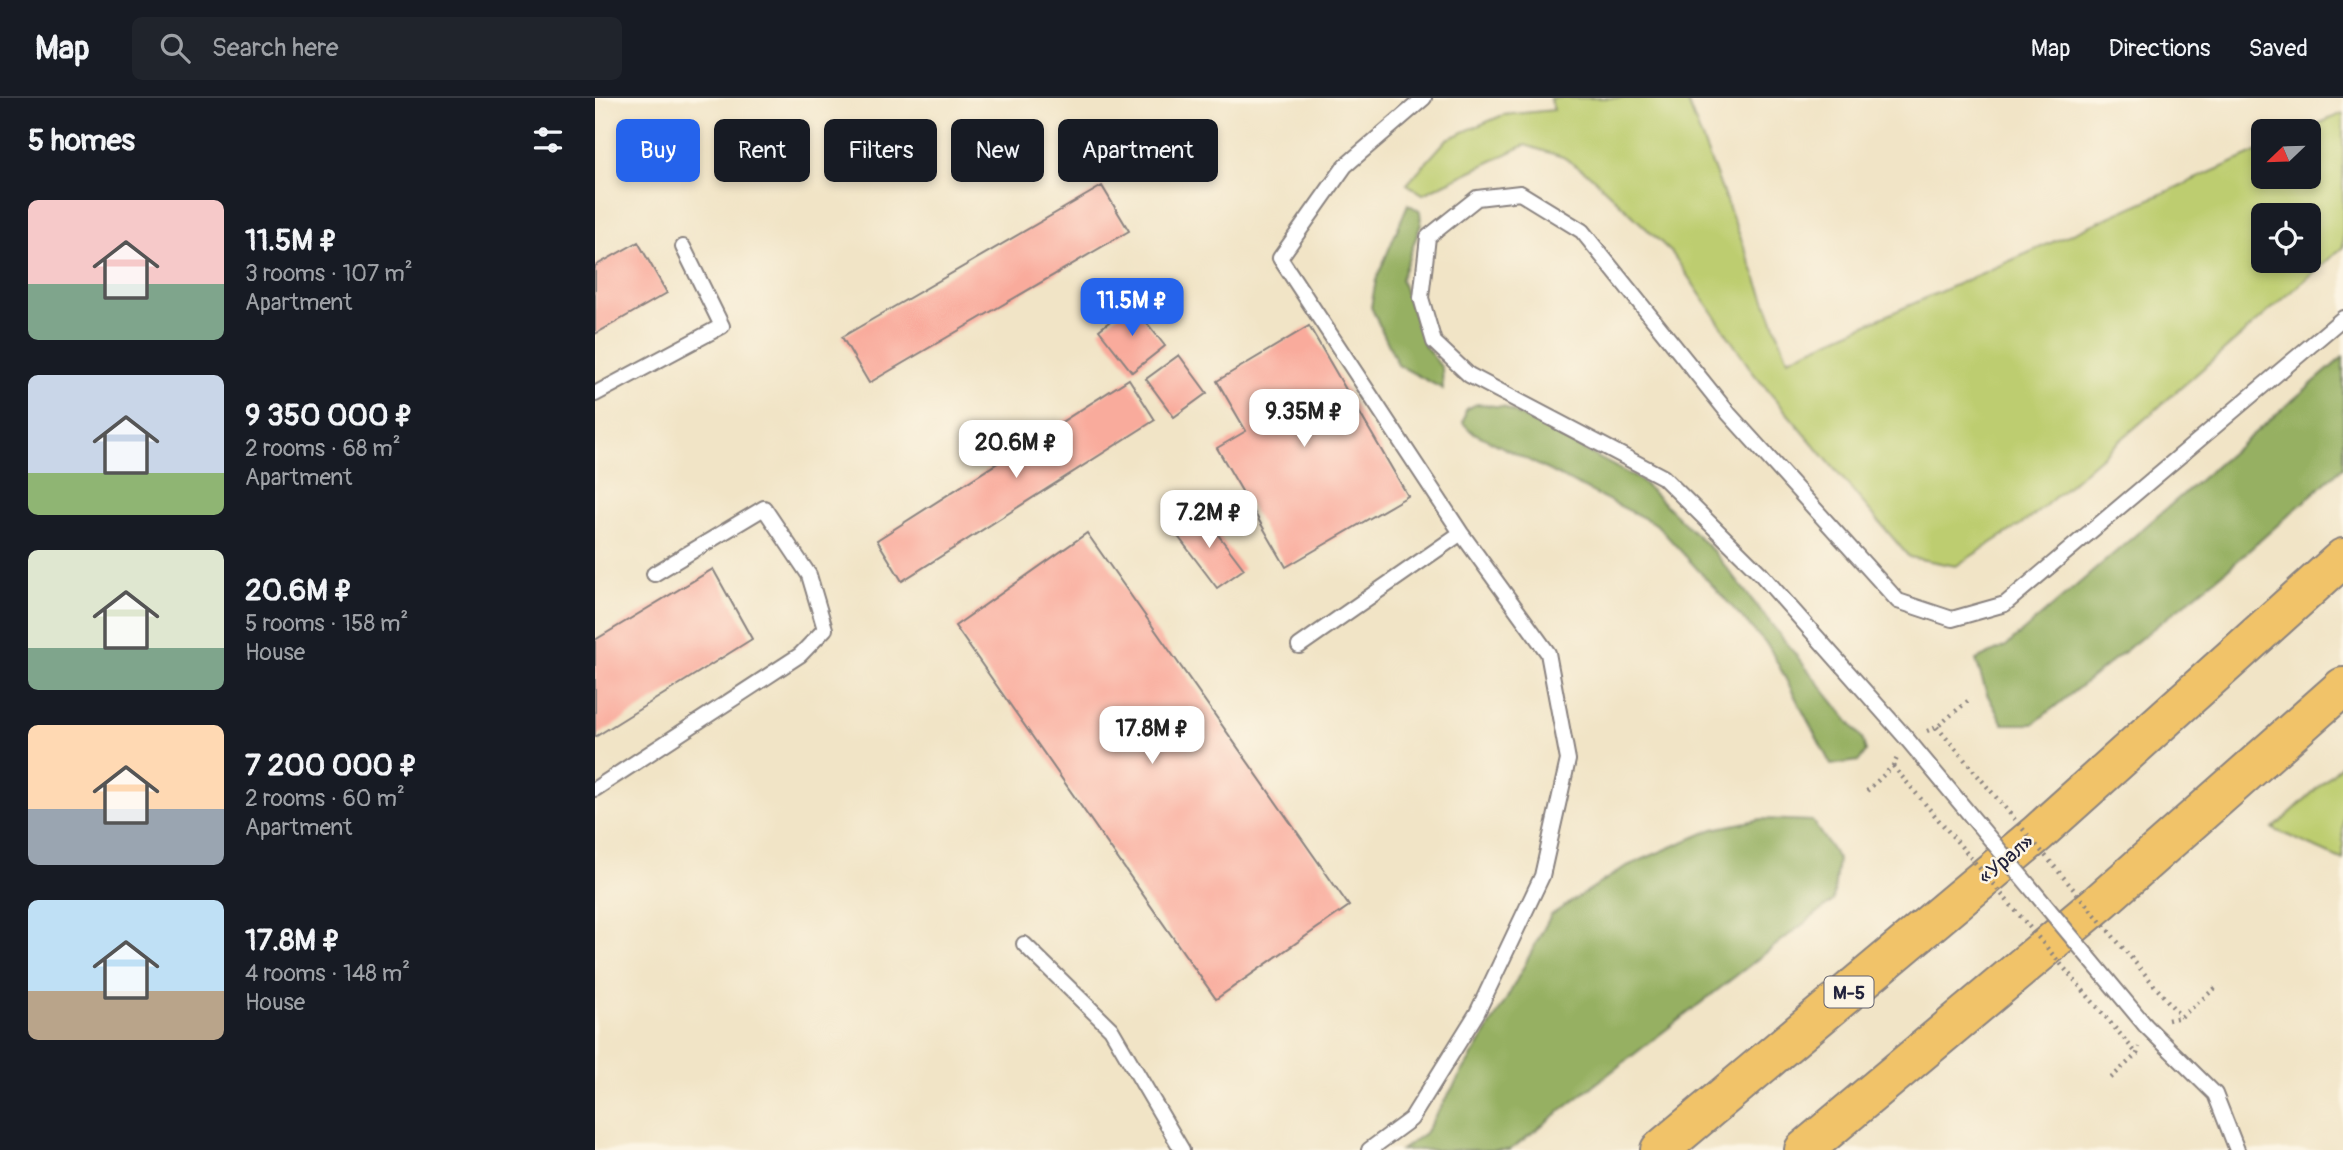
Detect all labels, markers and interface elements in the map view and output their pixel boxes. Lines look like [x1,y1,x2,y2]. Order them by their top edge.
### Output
search box [132,17,622,80]
text: Map [35,28,90,69]
icon: search [156,29,194,67]
text: Search here [212,32,339,64]
text: Map [2031,34,2071,63]
text: Directions [2109,34,2210,63]
text: Saved [2248,34,2308,63]
chip: Buy [616,119,700,182]
chip: Rent [714,119,810,182]
chip: Filters [824,119,937,182]
chip: New [951,119,1044,182]
chip: Apartment [1058,119,1218,182]
north arrow [2251,119,2321,189]
map controls [2251,119,2321,273]
icon: filters [529,121,567,159]
text: 5 homes [28,122,135,159]
button: locate [2251,203,2321,273]
text: 11.5M ₽ [245,222,337,259]
icon: home [84,228,168,312]
text: 3 rooms · 107 m² [245,259,413,288]
pin: 11.5M ₽ [1067,278,1197,338]
text: 11.5M ₽ [1097,286,1167,315]
text: Apartment [245,288,352,317]
pin: 9.35M ₽ [1239,390,1369,449]
text: 9 350 000 ₽ [245,397,413,434]
text: 9.35M ₽ [1265,397,1343,426]
icon: home [84,403,168,487]
pin: 20.6M ₽ [951,420,1081,480]
text: 20.6M ₽ [975,428,1057,457]
text: 2 rooms · 68 m² [245,434,401,463]
text: Apartment [245,463,352,492]
pin: 7.2M ₽ [1152,490,1266,550]
text: 7.2M ₽ [1176,498,1242,527]
text: 20.6M ₽ [245,572,352,609]
icon: home [84,578,168,662]
text: 5 rooms · 158 m² [245,609,408,638]
text: House [245,638,305,667]
pin: 17.8M ₽ [1087,706,1217,766]
text: 17.8M ₽ [1115,714,1189,743]
text: 7 200 000 ₽ [245,747,418,784]
icon: home [84,753,168,837]
text: 2 rooms · 60 m² [245,784,405,813]
text: Apartment [245,813,352,842]
street label: «Урал» [1973,828,2040,890]
text: 17.8M ₽ [245,922,340,959]
icon: home [84,928,168,1012]
text: 4 rooms · 148 m² [245,959,410,988]
road number: М-5 [1825,976,1873,1007]
text: House [245,988,305,1017]

